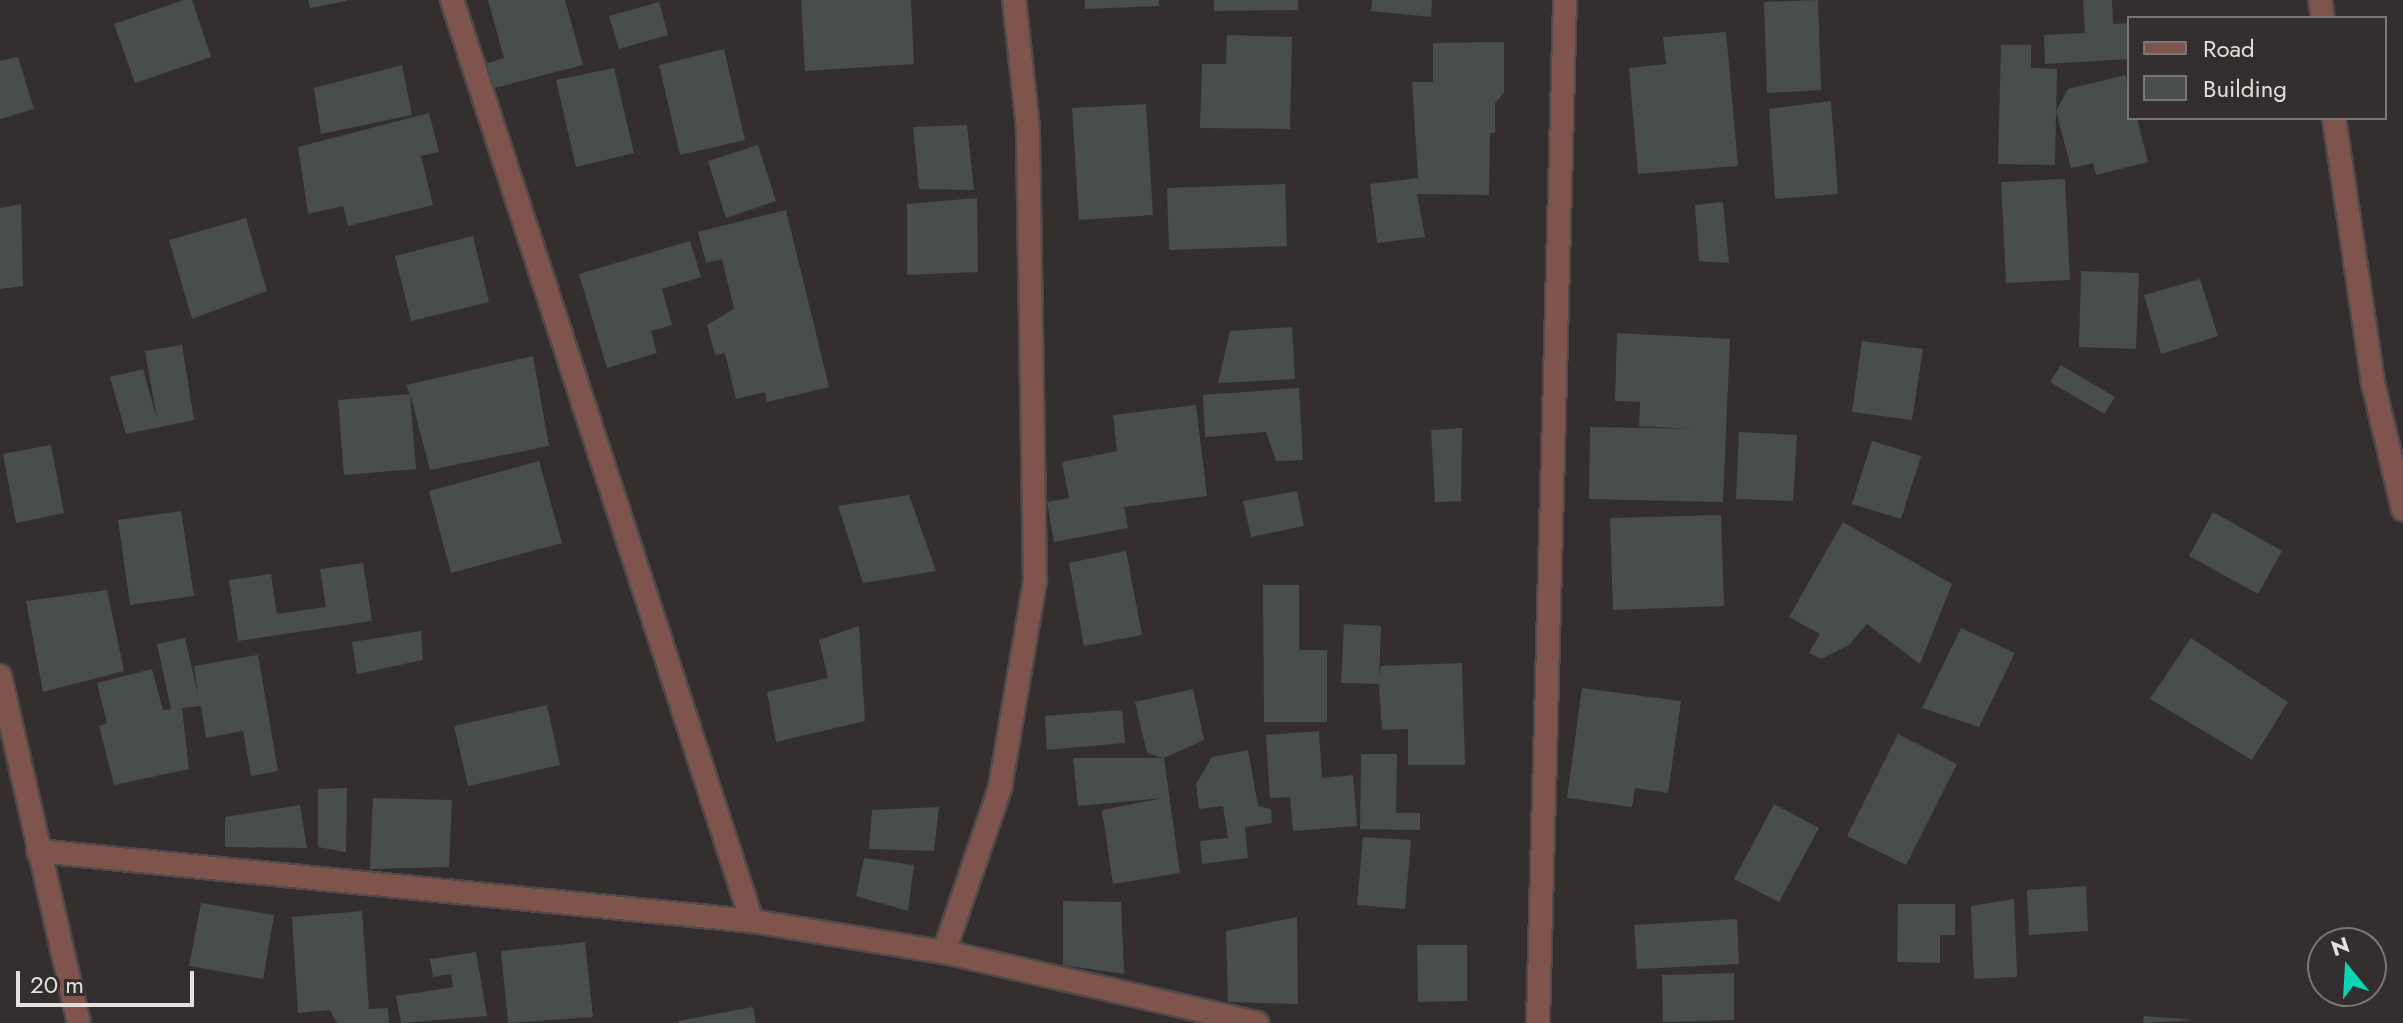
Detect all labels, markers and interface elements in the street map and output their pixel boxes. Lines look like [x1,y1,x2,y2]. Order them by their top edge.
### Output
legend [2127,16,2387,120]
text: Road [2203,31,2255,66]
text: Building [2203,71,2287,106]
north arrow [2307,927,2387,1007]
text: N [2327,928,2353,964]
scale bar [20,955,198,1005]
text: 20 m [30,967,84,1002]

